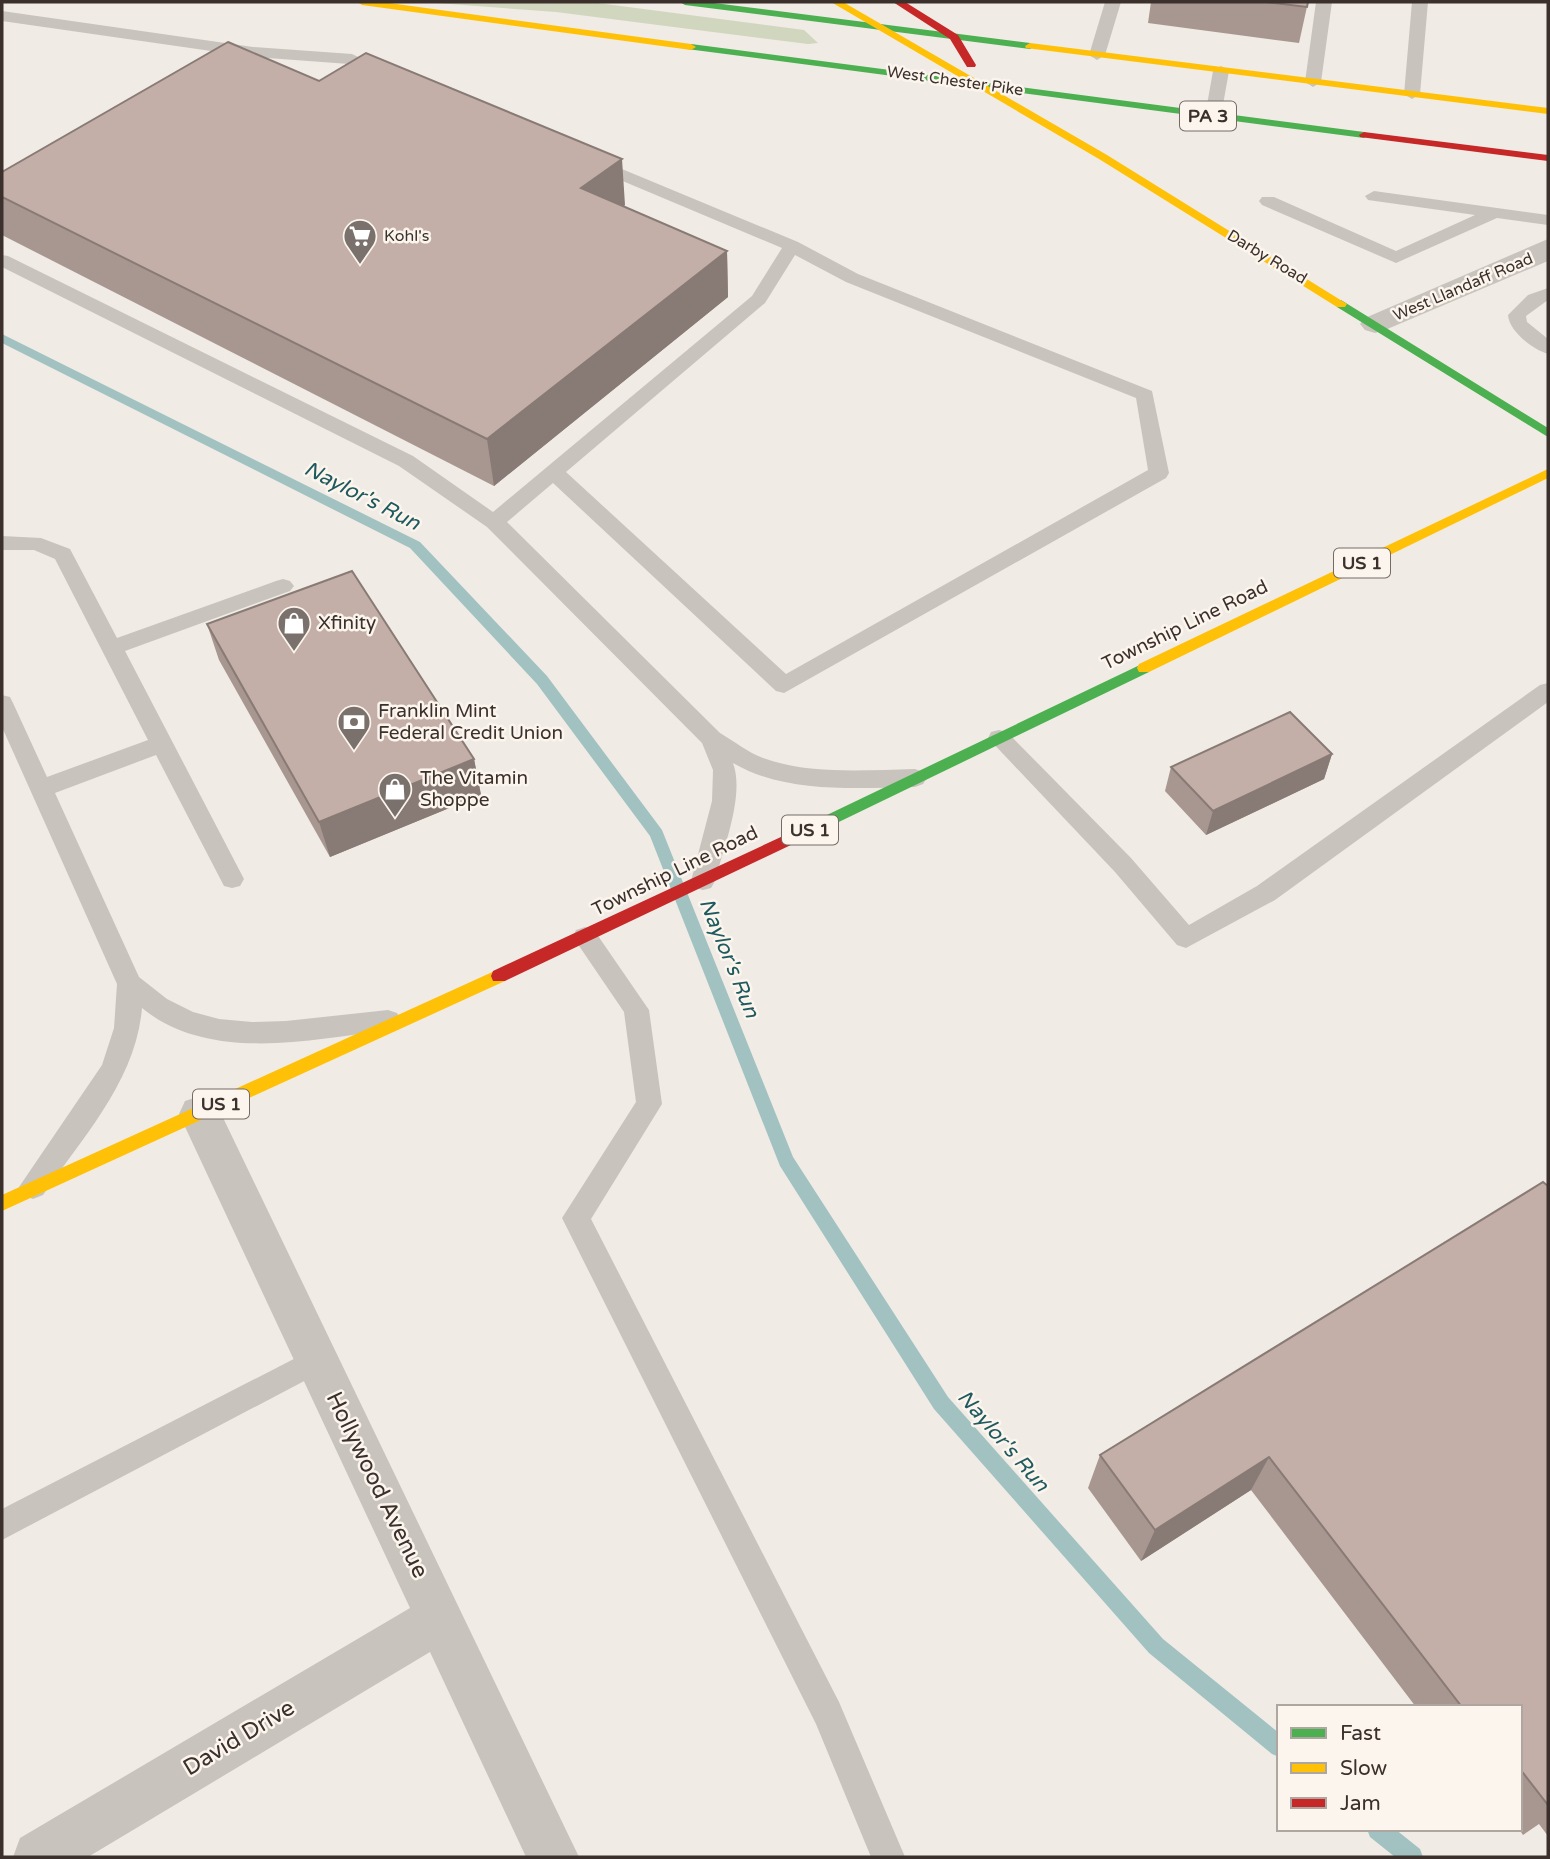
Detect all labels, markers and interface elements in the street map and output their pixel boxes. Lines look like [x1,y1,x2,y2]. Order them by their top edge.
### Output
street label: West Chester Pike [886,62,1024,100]
road number: PA 3 [1180,102,1236,131]
supermarket icon: Kohl's [341,217,379,266]
street label: Darby Road [1223,225,1311,289]
place label: Kohl's [384,226,429,246]
street label: West Llandaff Road [1390,248,1536,326]
water label: Naylor's Run [300,456,425,536]
road number: US 1 [1334,548,1390,578]
street label: Township Line Road [1099,575,1271,675]
shop icon: Xfinity [275,604,313,653]
place label: Xfinity [318,612,376,634]
place label: Franklin Mint Federal Credit Union [378,700,563,744]
bank icon: Franklin Mint Federal Credit Union [335,703,373,752]
place label: The Vitamin Shoppe [420,767,528,811]
shop icon: The Vitamin Shoppe [376,770,414,819]
road number: US 1 [782,816,838,844]
street label: Township Line Road [589,821,761,921]
water label: Naylor's Run [694,895,765,1022]
road number: US 1 [193,1090,249,1119]
water label: Naylor's Run [952,1385,1055,1498]
street label: Hollywood Avenue [320,1387,434,1583]
street label: David Drive [178,1694,300,1782]
legend [1277,1705,1522,1831]
text: Fast [1340,1721,1381,1746]
text: Slow [1340,1756,1388,1781]
text: Jam [1340,1791,1381,1816]

